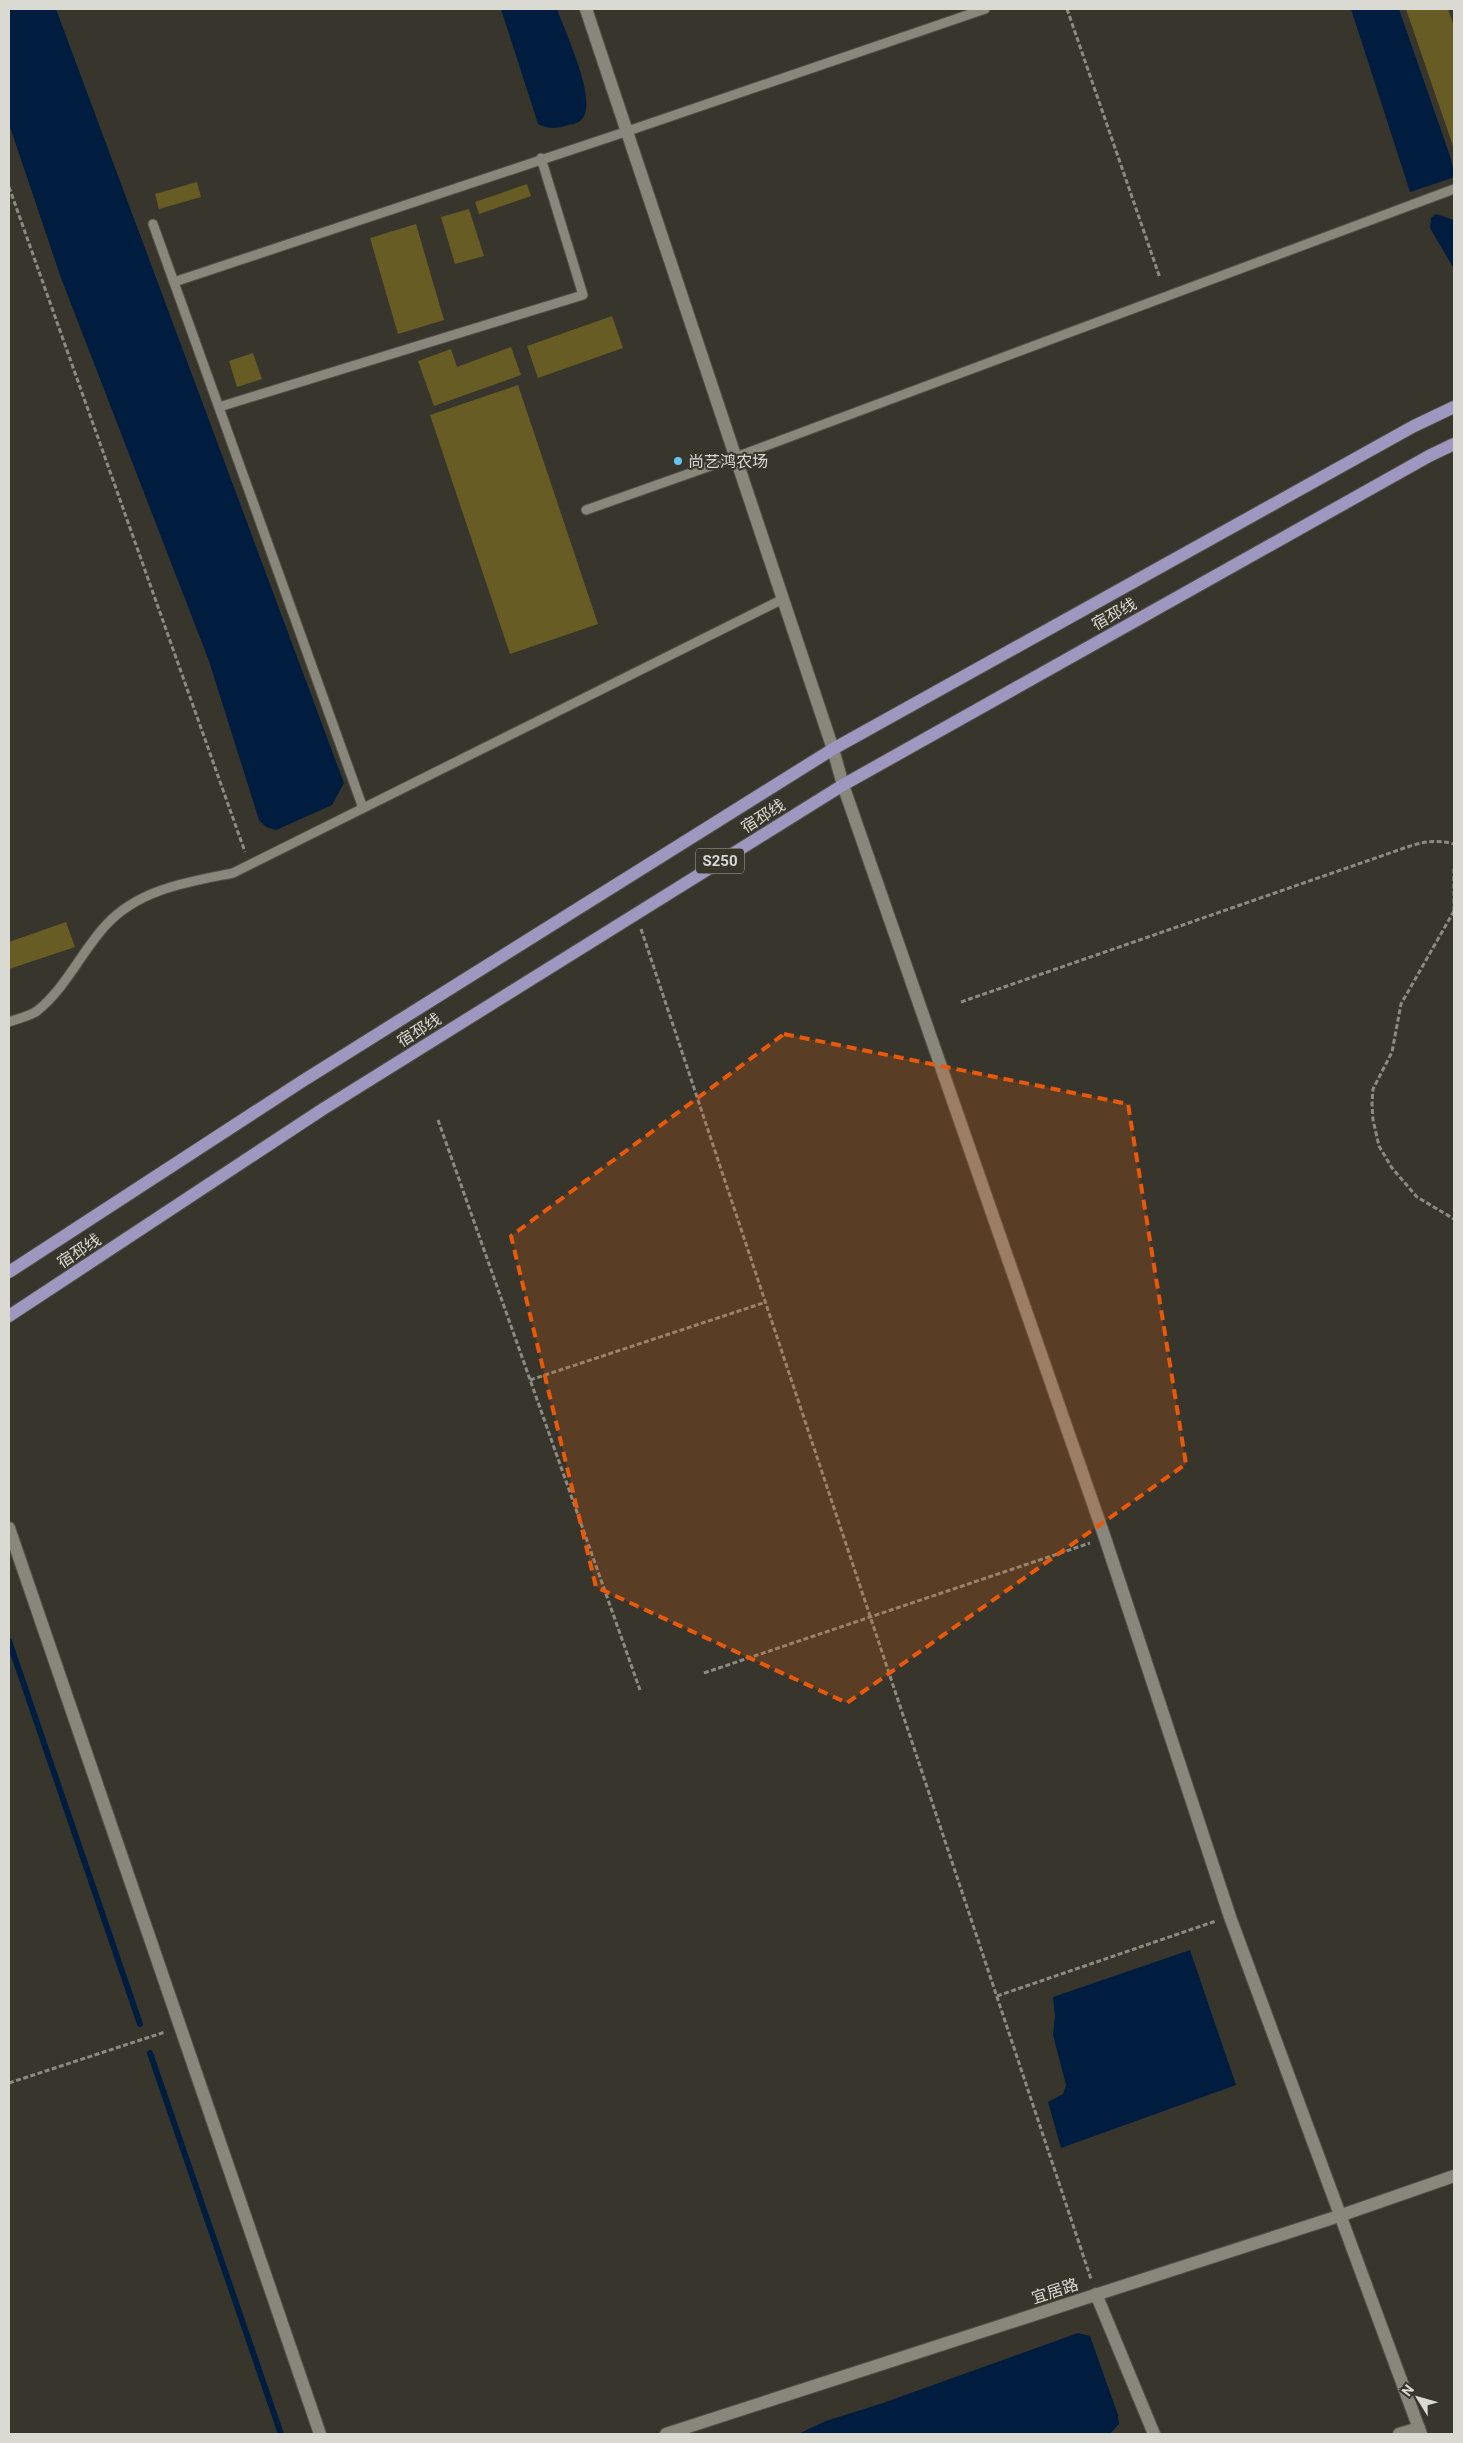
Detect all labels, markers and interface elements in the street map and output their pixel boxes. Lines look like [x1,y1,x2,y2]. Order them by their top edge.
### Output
place label: 尚艺鸿农场 [688,452,768,471]
marker: 尚艺鸿农场 [672,455,684,467]
street label: 宿邳线 [1088,594,1140,634]
street label: 宿邳线 [738,795,788,837]
road number: S250 [696,848,744,874]
street label: 宿邳线 [394,1009,444,1051]
street label: 宿邳线 [54,1230,104,1272]
street label: 宜居路 [1029,2275,1081,2307]
north arrow [1393,2373,1443,2423]
text: N [1398,2381,1417,2399]

